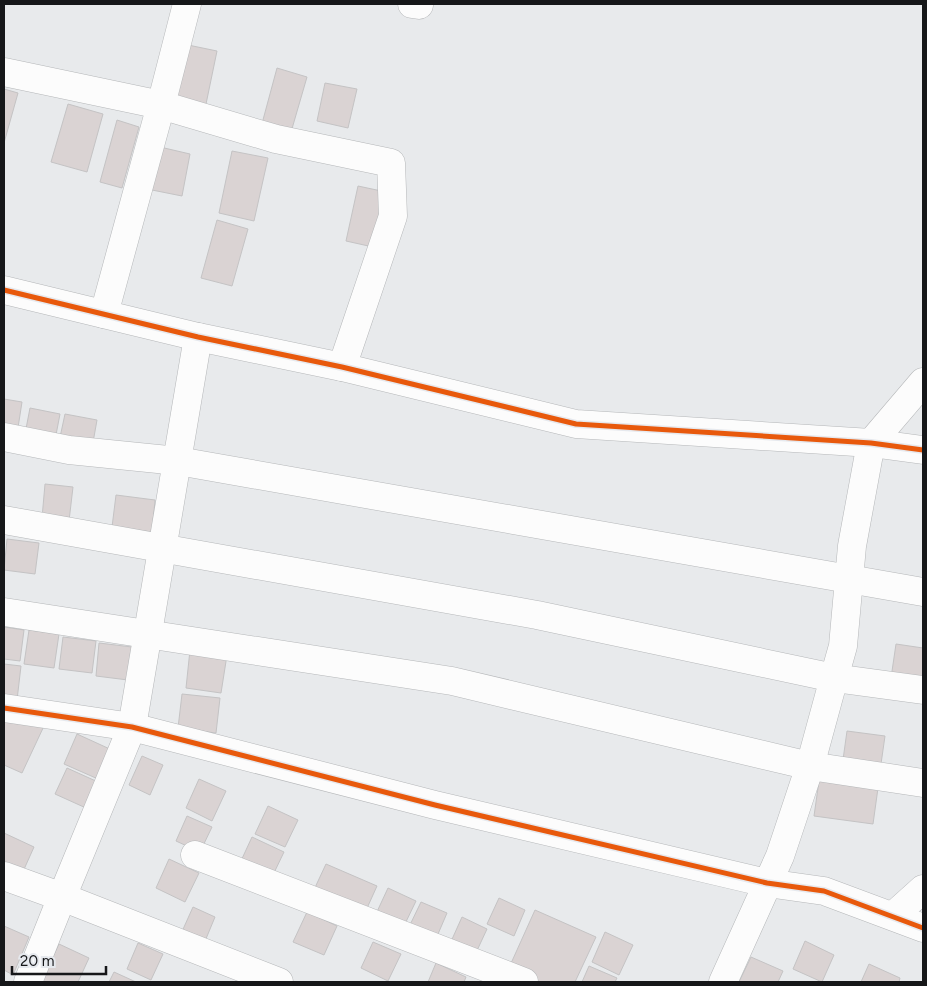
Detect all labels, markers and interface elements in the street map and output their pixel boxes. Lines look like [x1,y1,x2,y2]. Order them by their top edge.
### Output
scale bar [12,944,106,976]
text: 20 m [20,952,54,970]

